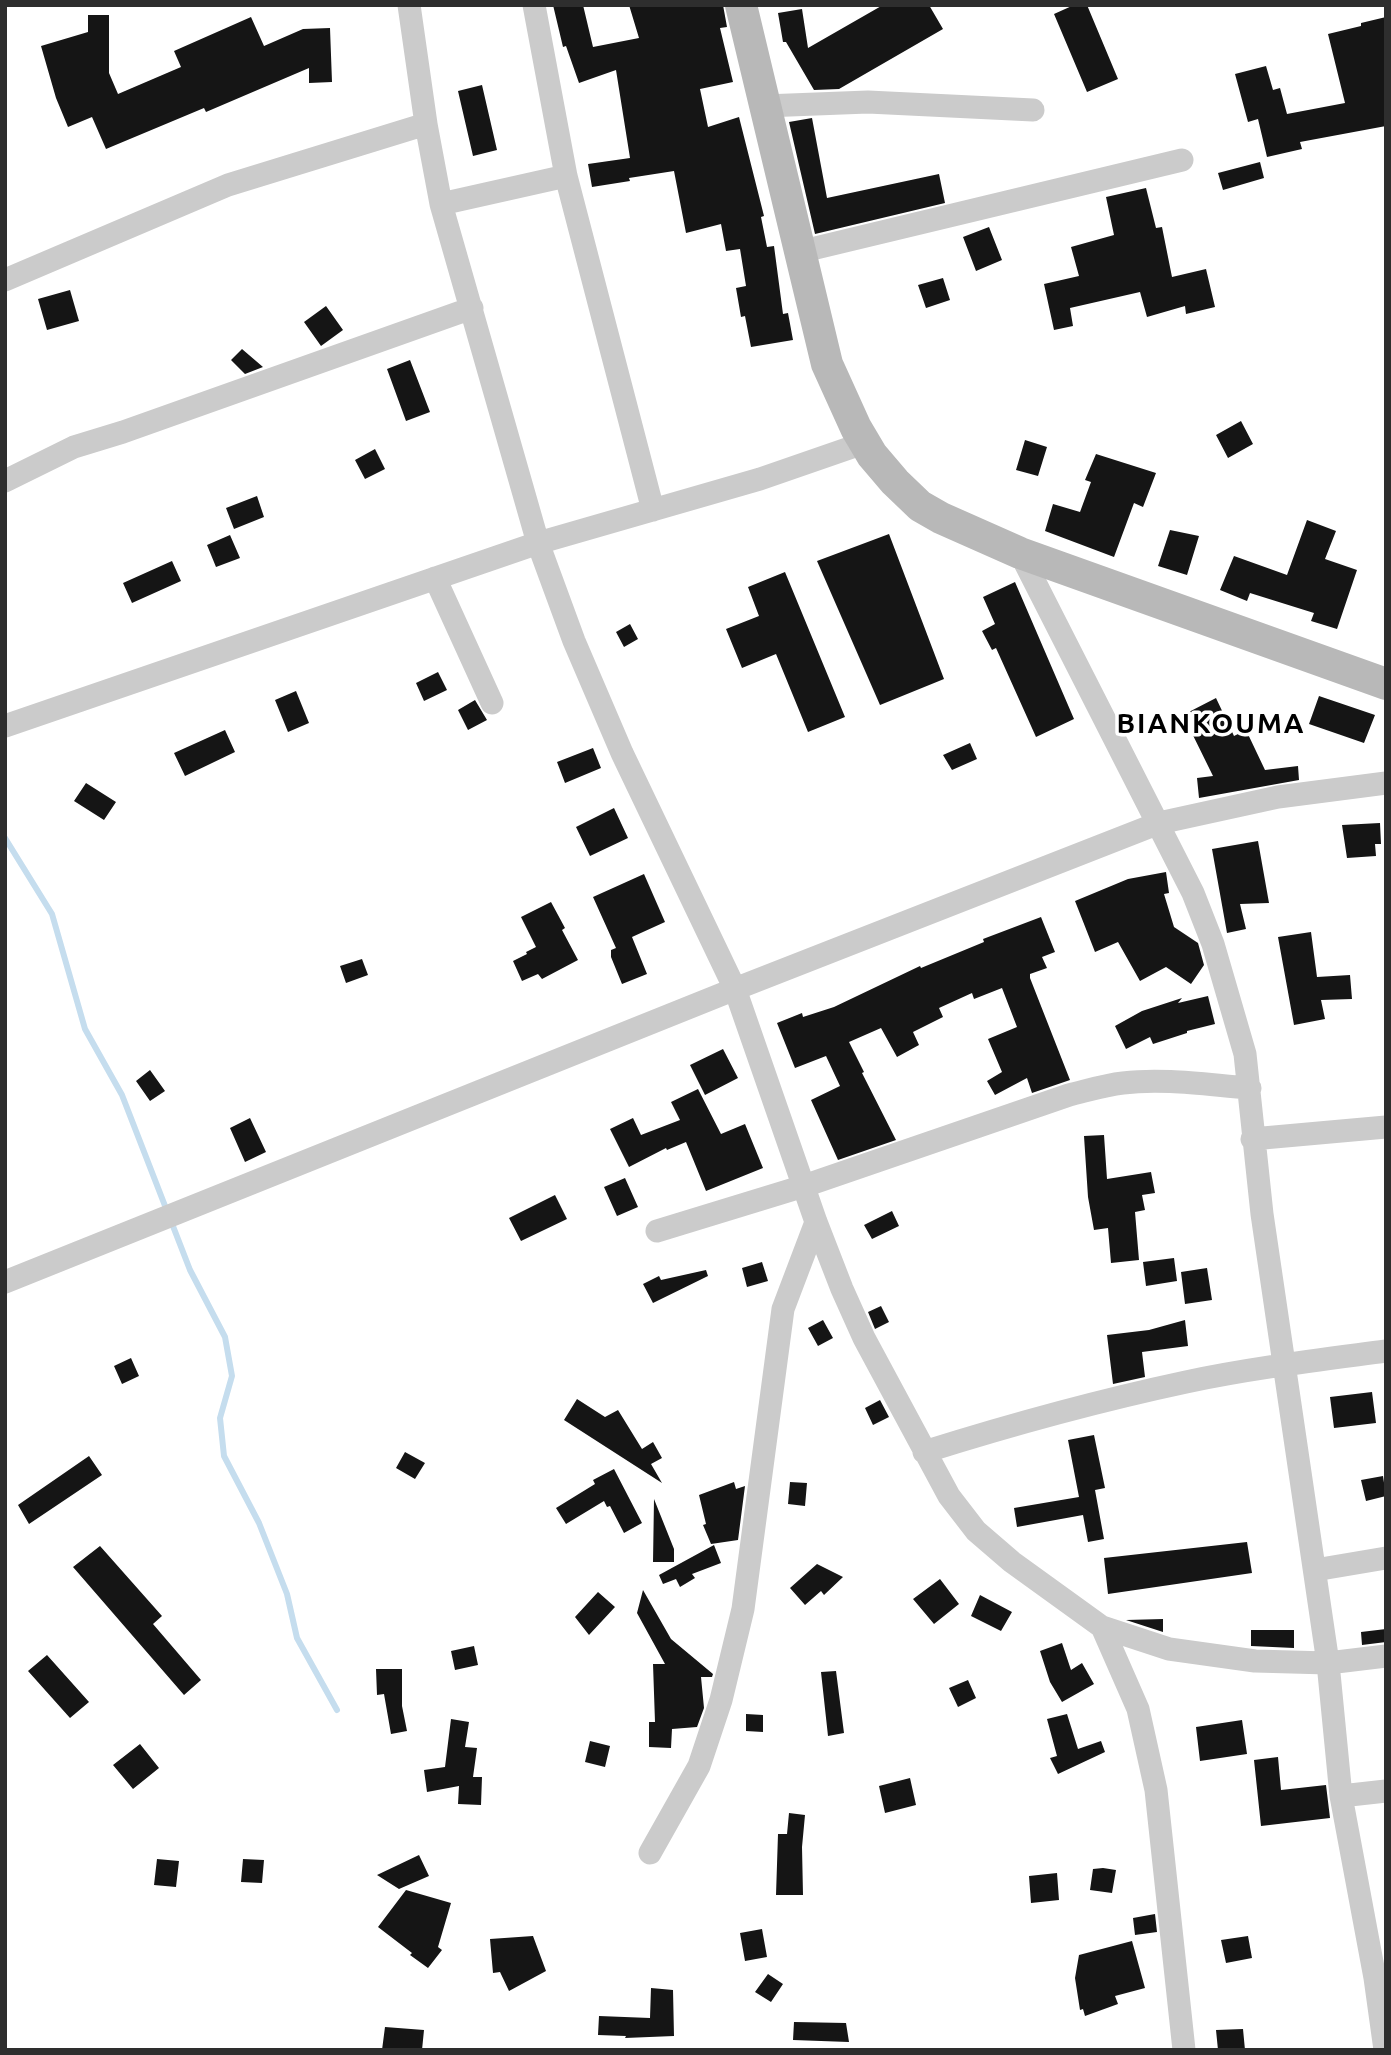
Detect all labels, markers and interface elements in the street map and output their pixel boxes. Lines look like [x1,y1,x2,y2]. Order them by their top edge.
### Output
district label: BIANKOUMA [1118,707,1304,741]

